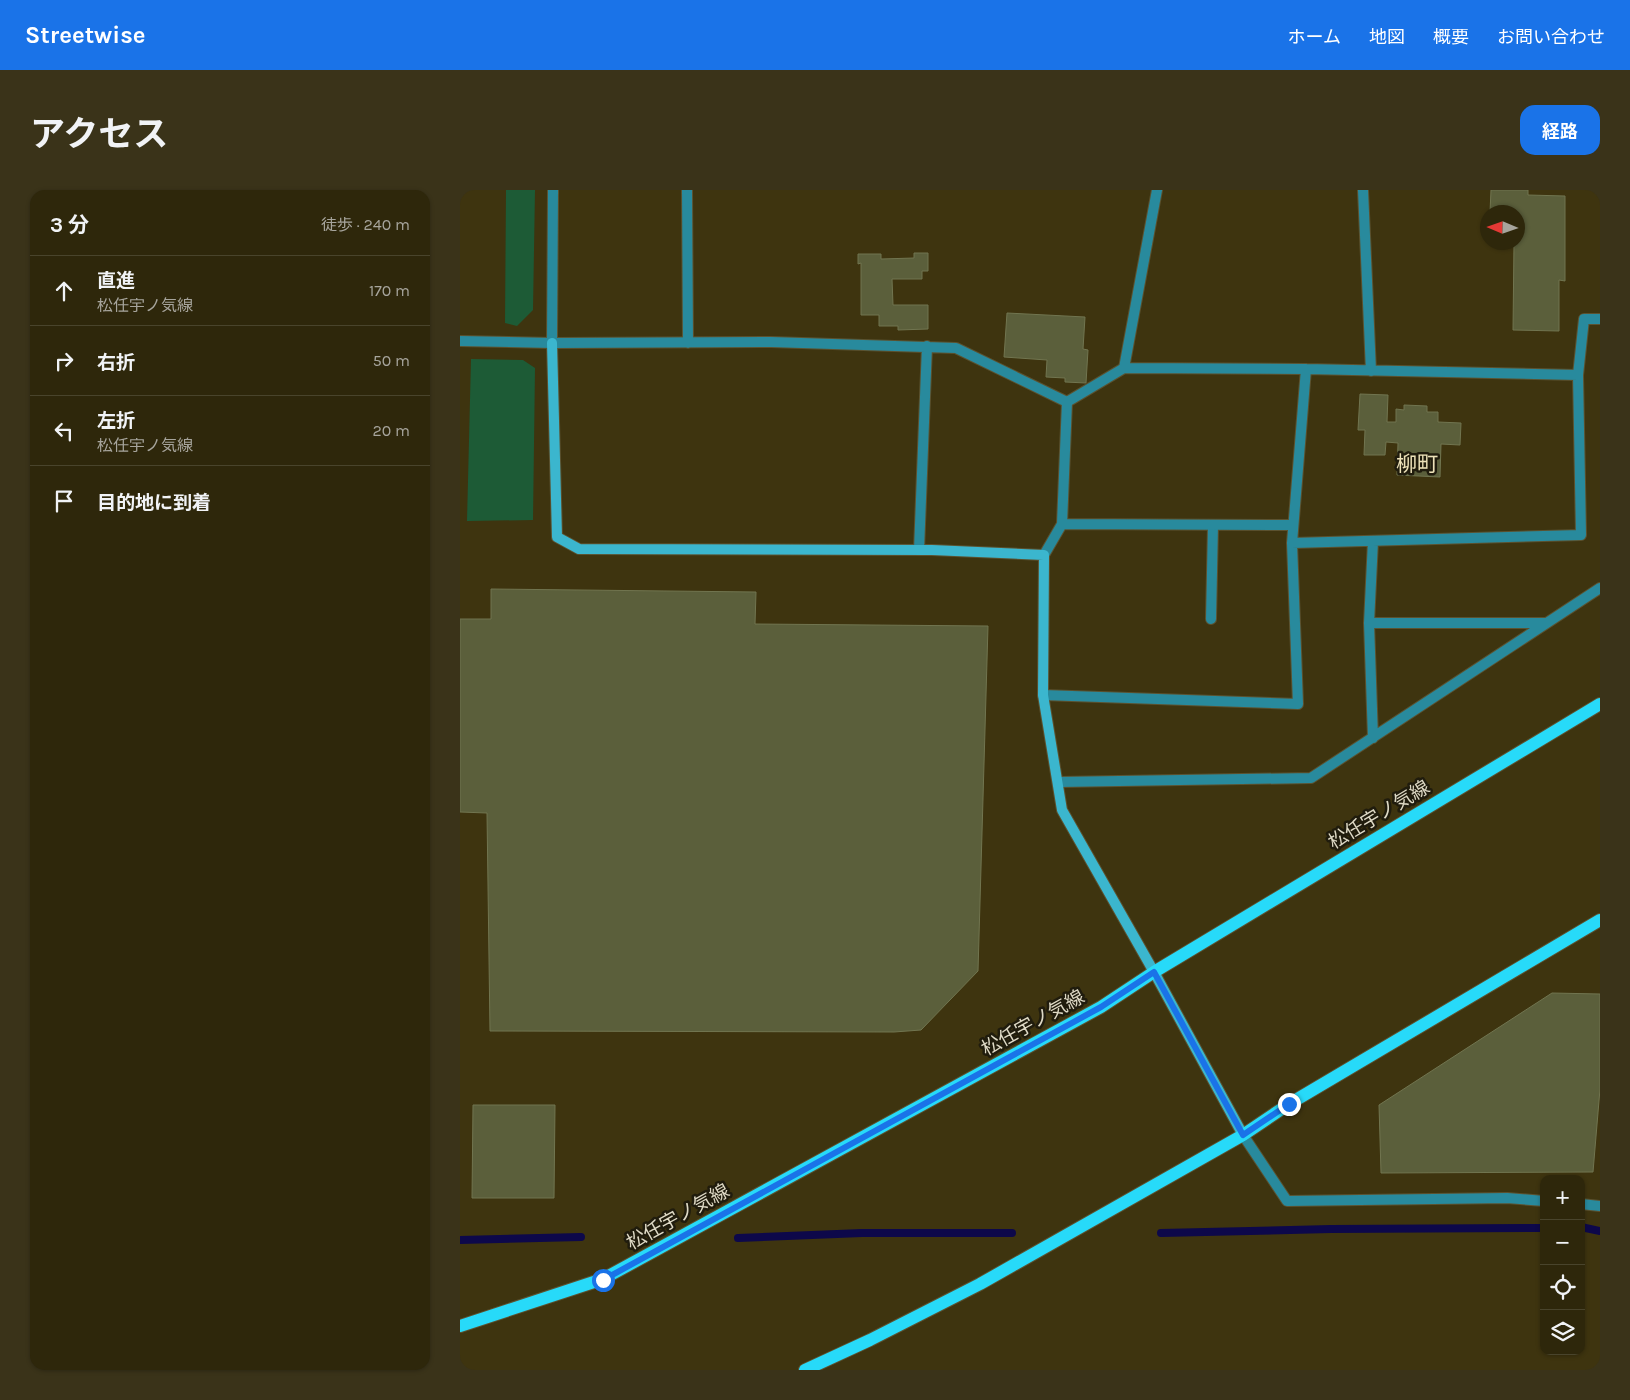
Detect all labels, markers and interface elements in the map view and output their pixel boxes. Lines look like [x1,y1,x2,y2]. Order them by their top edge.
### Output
text: Streetwise [25,21,146,49]
text: ホーム [1288,26,1341,48]
text: 地図 [1369,26,1405,48]
text: 概要 [1433,26,1469,48]
text: お問い合わせ [1497,26,1605,48]
button: 経路 [1520,105,1600,155]
text: アクセス [30,114,168,155]
north arrow [1480,205,1525,250]
text: 3 分 [50,213,89,237]
text: 徒歩 · 240 m [321,215,410,234]
text: 直進 [97,270,135,292]
icon: ahead [50,277,78,305]
text: 170 m [369,281,410,300]
text: 松任宇ノ気線 [97,296,193,315]
icon: right [50,347,78,375]
text: 50 m [373,351,410,370]
text: 右折 [97,352,135,374]
text: 左折 [97,410,135,432]
icon: left [50,417,78,445]
text: 20 m [372,421,410,440]
text: 松任宇ノ気線 [97,436,193,455]
district label: 柳町 [1396,452,1438,476]
icon: arrive [50,487,78,515]
text: 目的地に到着 [97,492,211,514]
street label: 松任宇ノ気線 [1324,776,1434,854]
street label: 松任宇ノ気線 [978,986,1088,1060]
route end [1278,1093,1301,1116]
map controls [1540,1175,1585,1355]
button: + [1540,1175,1585,1220]
street label: 松任宇ノ気線 [623,1180,733,1254]
button: − [1540,1220,1585,1265]
button: locate [1540,1265,1585,1310]
route start [592,1269,615,1292]
button: layers [1540,1310,1585,1355]

